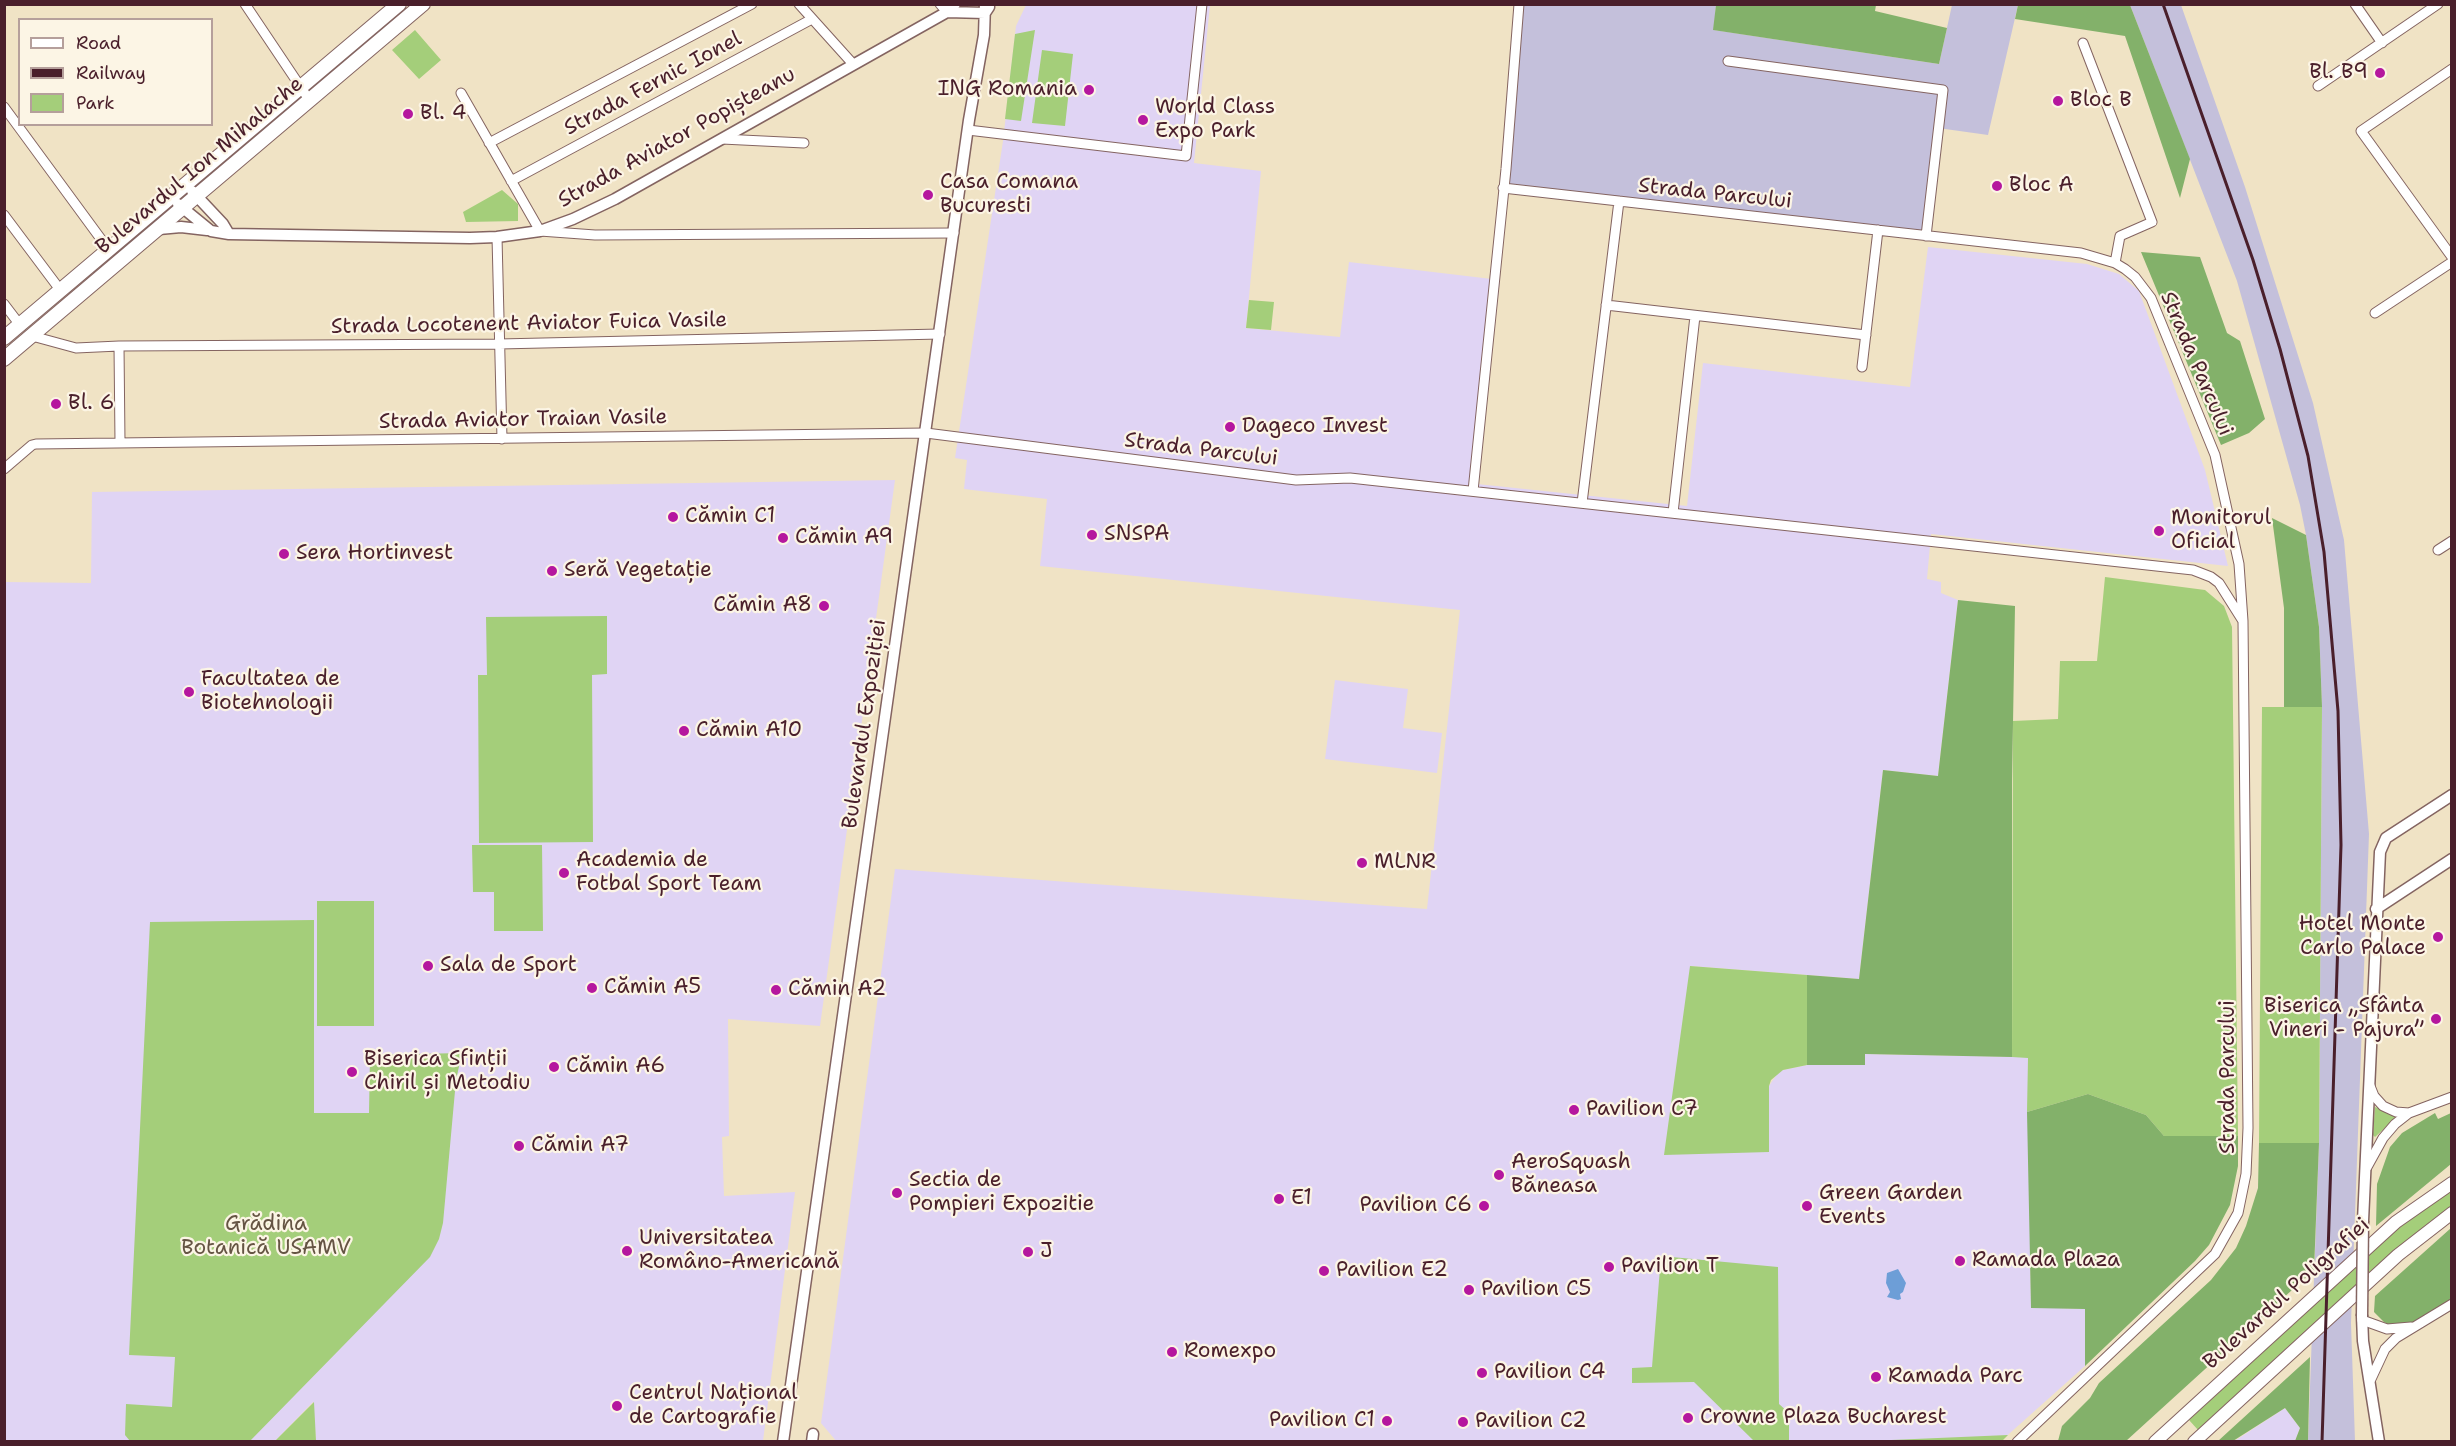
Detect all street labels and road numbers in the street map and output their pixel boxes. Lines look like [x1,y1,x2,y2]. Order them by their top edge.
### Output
street label: Strada Fernic Ionel [560,27,746,141]
street label: Strada Aviator Popișteanu [554,62,800,214]
street label: Bulevardul Ion Mihalache [91,72,309,260]
street label: Strada Parcului [1637,173,1793,215]
street label: Strada Parcului [2154,288,2238,440]
street label: Strada Locotenent Aviator Fuica Vasile [331,308,727,340]
street label: Strada Aviator Traian Vasile [379,405,667,435]
street label: Strada Parcului [1123,428,1279,472]
street label: Bulevardul Expoziției [838,618,892,830]
street label: Strada Parcului [2216,1000,2242,1154]
street label: Bulevardul Poligrafiei [2199,1213,2375,1375]

